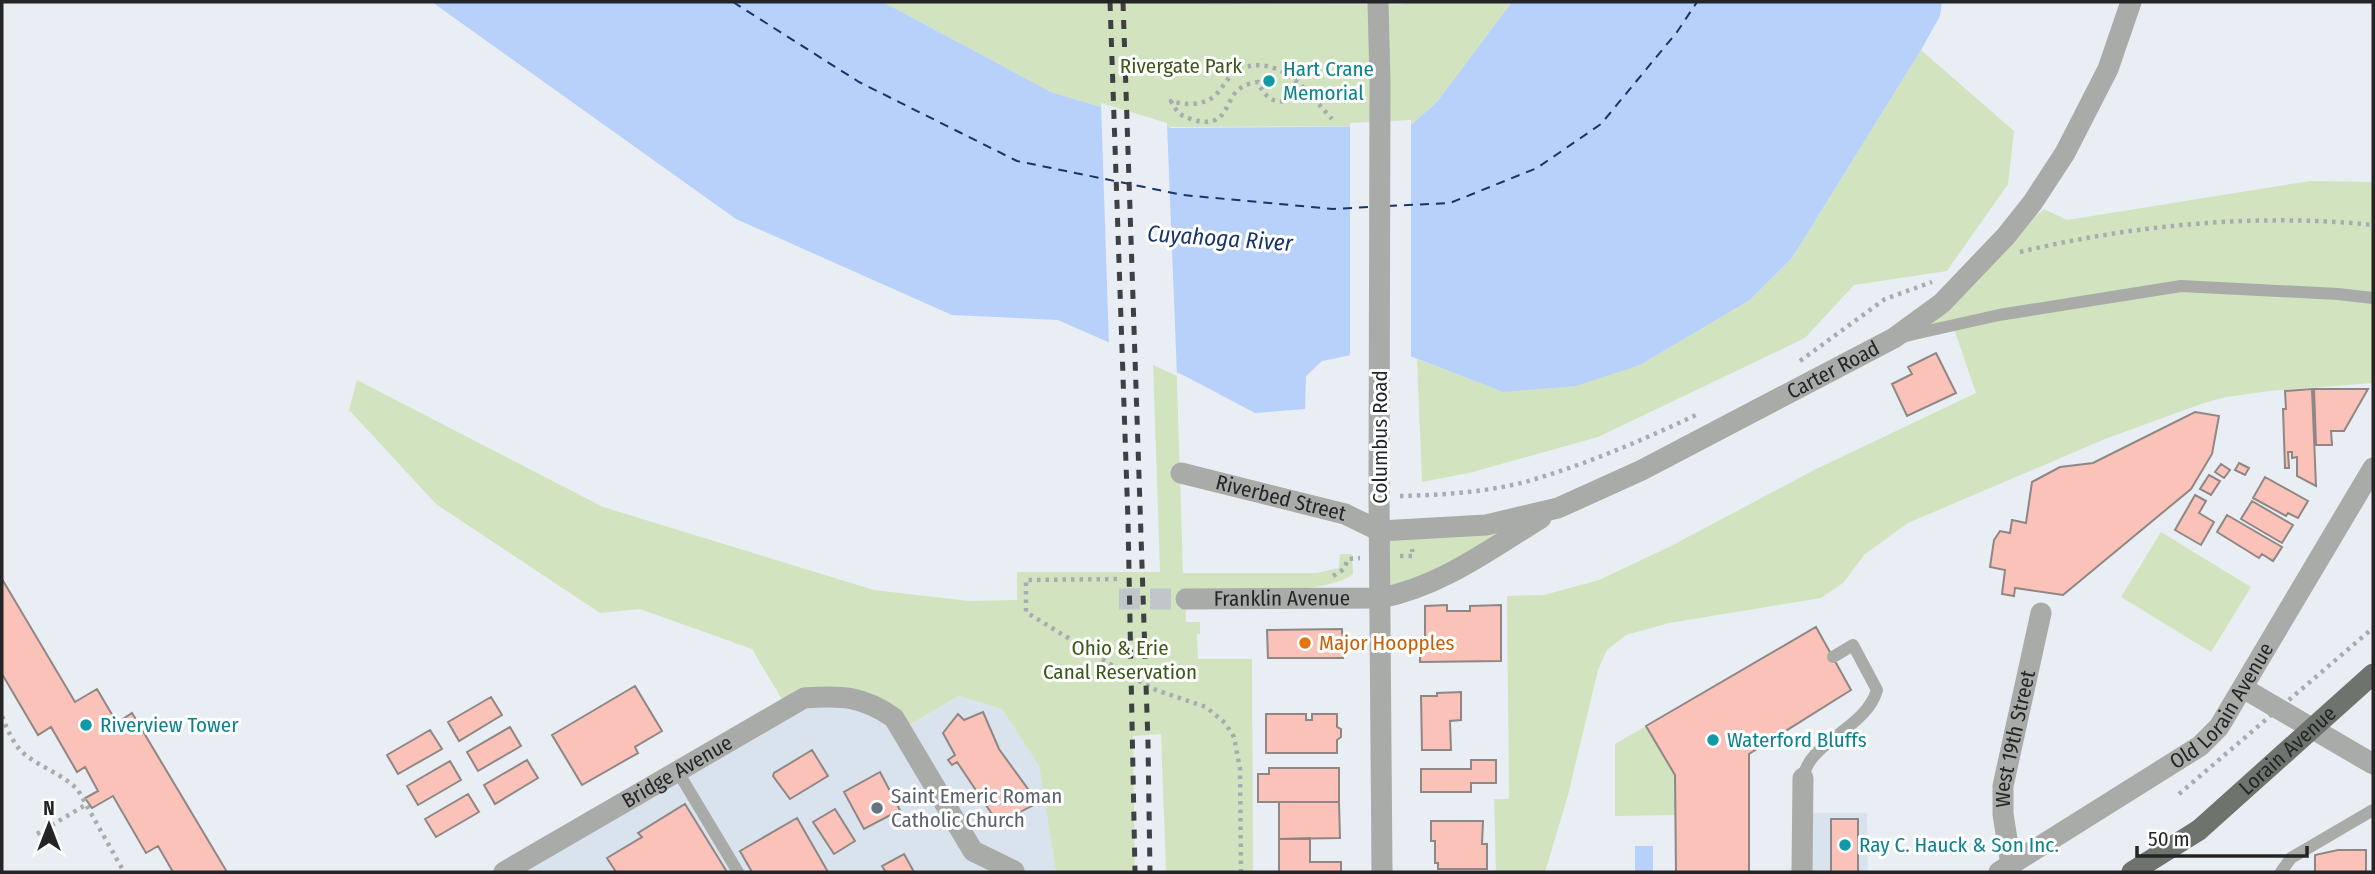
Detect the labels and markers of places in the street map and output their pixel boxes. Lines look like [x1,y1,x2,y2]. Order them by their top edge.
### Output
place label: Hart Crane Memorial [1283,56,1374,106]
marker: Hart Crane Memorial [1261,73,1277,89]
place label: Major Hoopples [1319,630,1455,656]
marker: Major Hoopples [1297,635,1313,651]
place label: Riverview Tower [100,712,239,738]
marker: Riverview Tower [78,717,94,733]
place label: Waterford Bluffs [1727,727,1867,753]
marker: Waterford Bluffs [1705,732,1721,748]
place label: Saint Emeric Roman Catholic Church [891,783,1062,833]
marker: Saint Emeric Roman Catholic Church [869,800,885,816]
place label: Ray C. Hauck & Son Inc. [1859,832,2059,858]
marker: Ray C. Hauck & Son Inc. [1837,837,1853,853]

